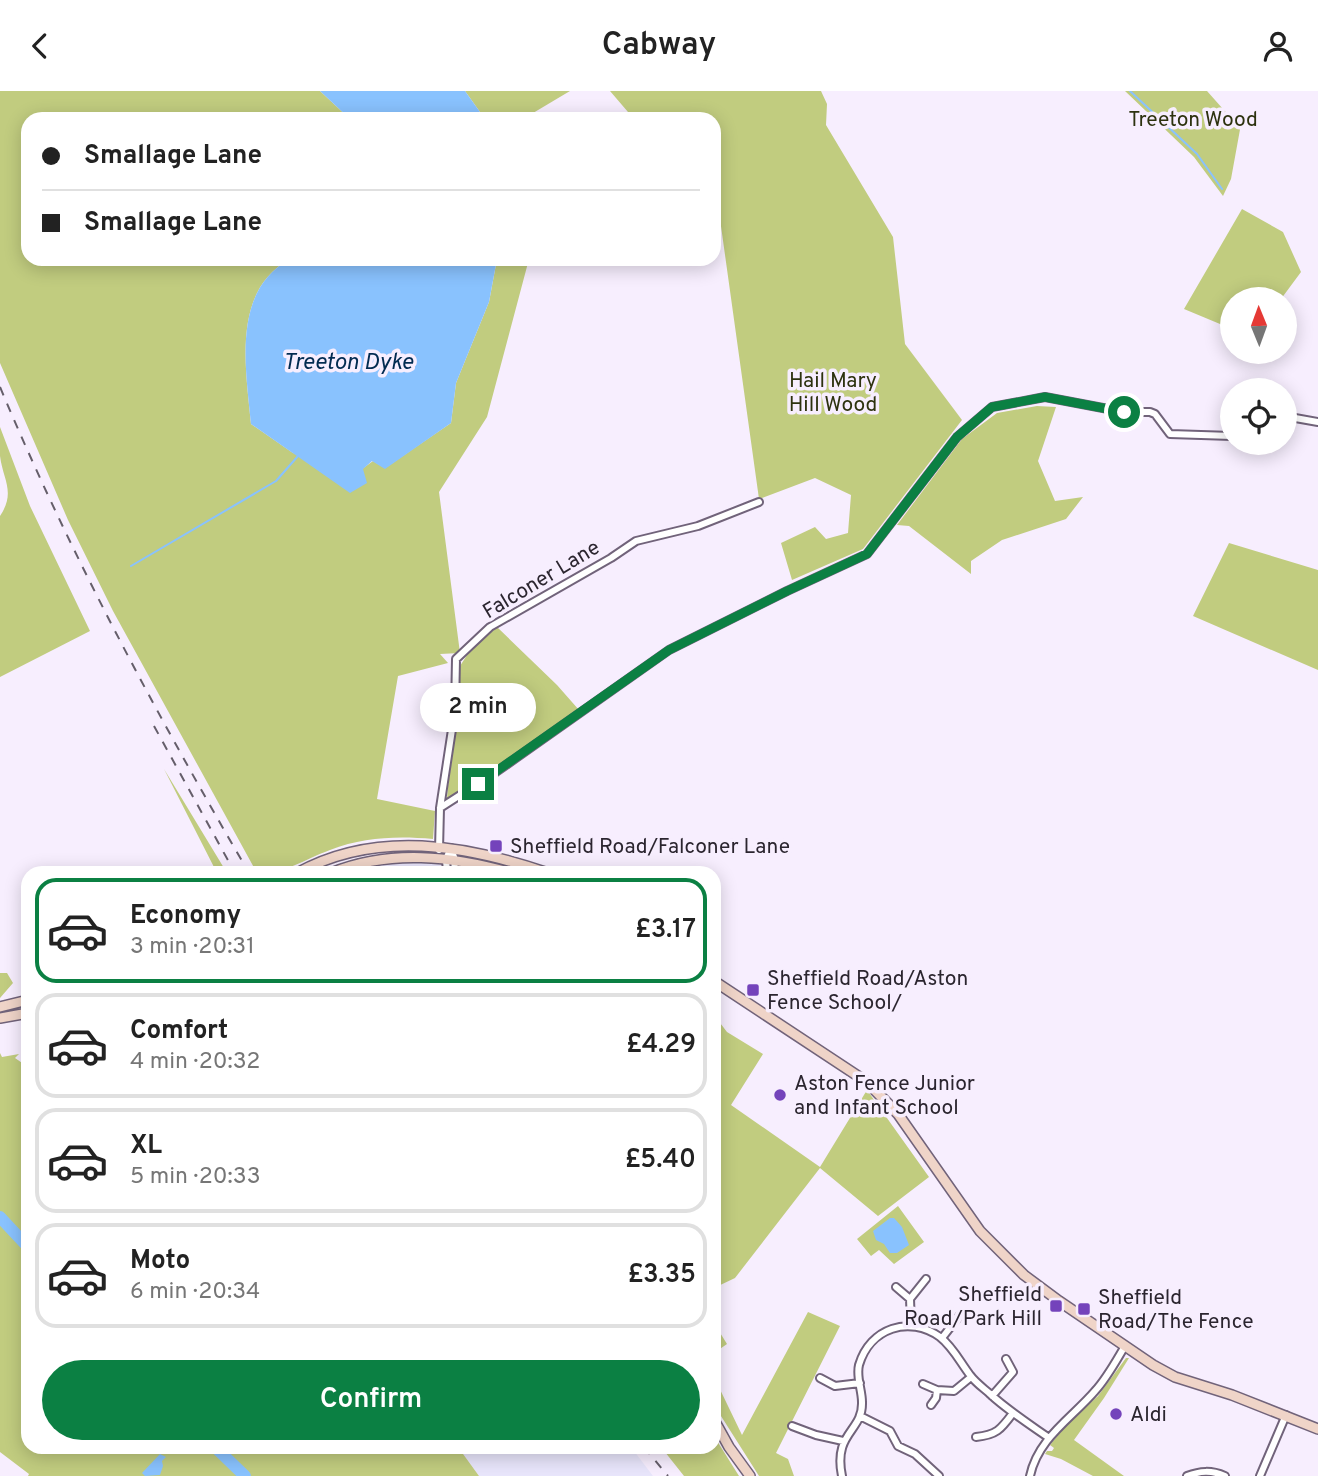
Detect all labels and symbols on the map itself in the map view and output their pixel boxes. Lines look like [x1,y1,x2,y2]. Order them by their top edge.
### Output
park label: Treeton Wood [1128,107,1258,134]
north arrow [1220,287,1297,364]
water label: Treeton Dyke [283,349,414,378]
park label: Hail Mary Hill Wood [789,368,877,419]
route start [1108,396,1140,428]
street label: Falconer Lane [478,535,605,626]
callout: 2 min [420,683,536,731]
route end [462,768,494,800]
place label: Sheffield Road/Falconer Lane [510,834,790,861]
marker: Sheffield Road/Falconer Lane [488,838,504,854]
place label: Sheffield Road/Aston Fence School/ [767,966,968,1017]
marker: Sheffield Road/Aston Fence School/ [745,982,761,998]
place label: Aston Fence Junior and Infant School [794,1071,975,1122]
marker: Aston Fence Junior and Infant School [772,1087,788,1103]
place label: Sheffield Road/Park Hill [904,1282,1042,1333]
place label: Sheffield Road/The Fence [1098,1285,1254,1336]
marker: Sheffield Road/Park Hill [1048,1298,1064,1314]
marker: Sheffield Road/The Fence [1076,1301,1092,1317]
place label: Aldi [1130,1402,1167,1429]
marker: Aldi [1108,1406,1124,1422]

